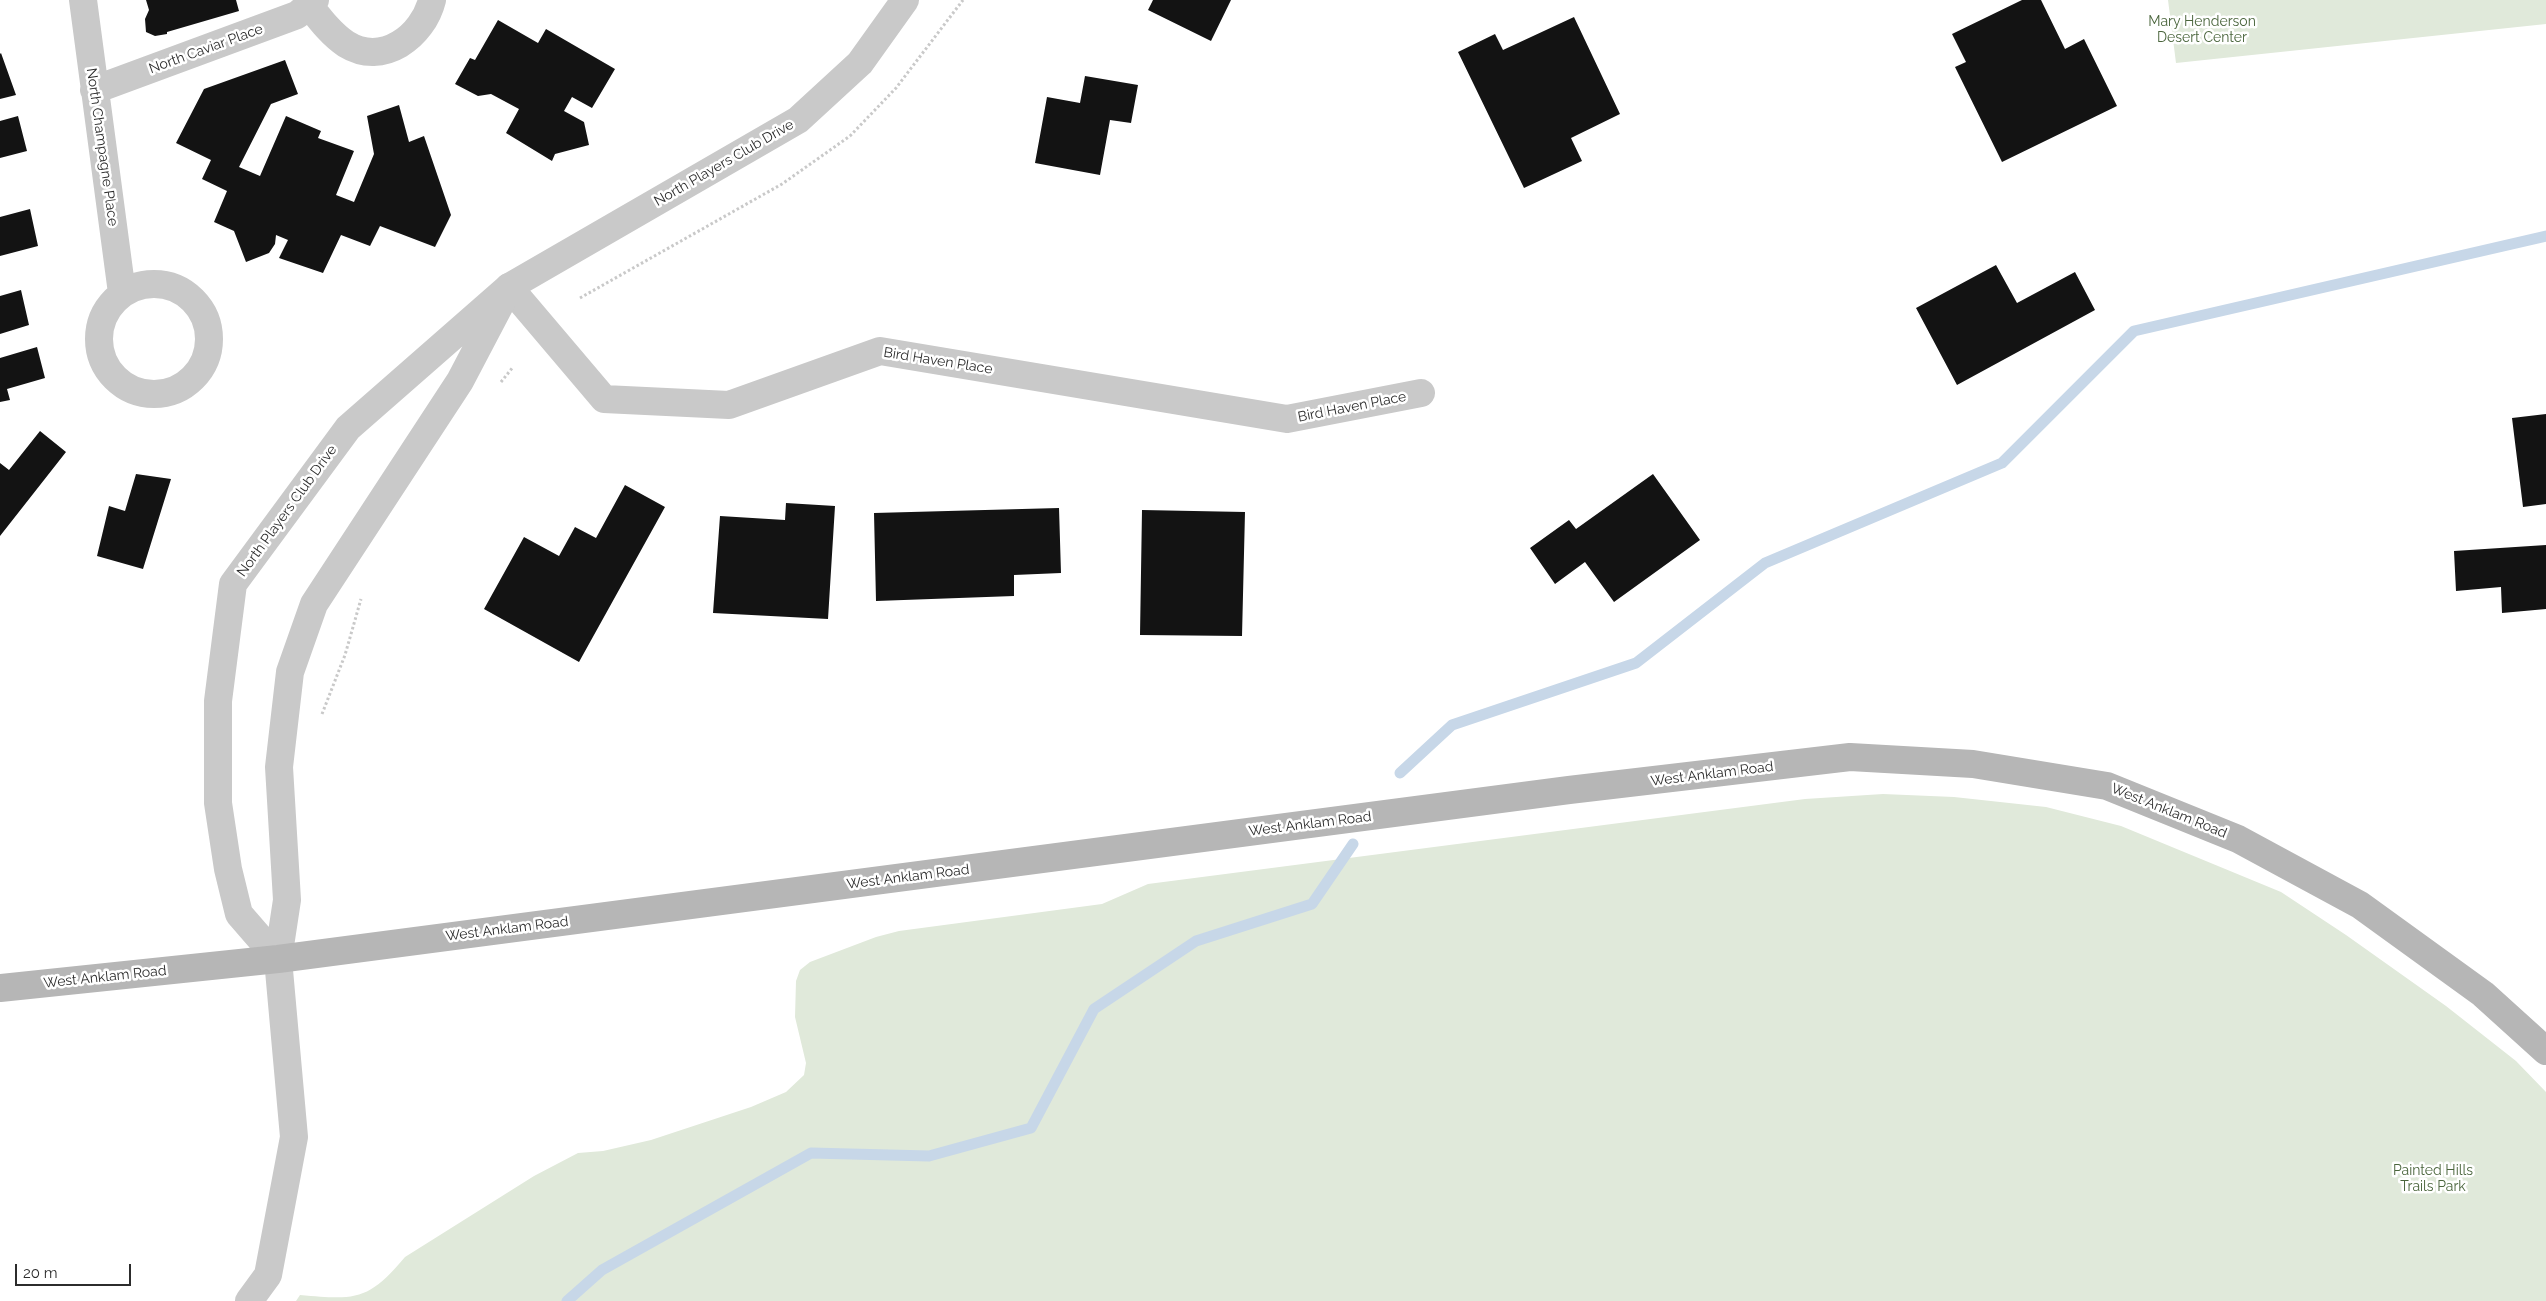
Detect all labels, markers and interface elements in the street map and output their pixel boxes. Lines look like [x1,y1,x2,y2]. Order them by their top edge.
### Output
park label: Mary Henderson Desert Center [2148,14,2256,46]
street label: North Caviar Place [147,21,265,77]
street label: North Champagne Place [83,67,121,227]
street label: North Players Club Drive [651,116,797,210]
street label: Bird Haven Place [882,344,994,378]
street label: Bird Haven Place [1296,388,1408,426]
street label: North Players Club Drive [234,442,340,580]
street label: West Anklam Road [1650,758,1774,790]
street label: West Anklam Road [2109,780,2229,842]
street label: West Anklam Road [1248,808,1372,840]
street label: West Anklam Road [846,861,970,893]
street label: West Anklam Road [445,913,569,945]
street label: West Anklam Road [43,962,167,992]
park label: Painted Hills Trails Park [2393,1163,2473,1196]
scale bar [18,1254,134,1286]
text: 20 m [23,1264,58,1282]

